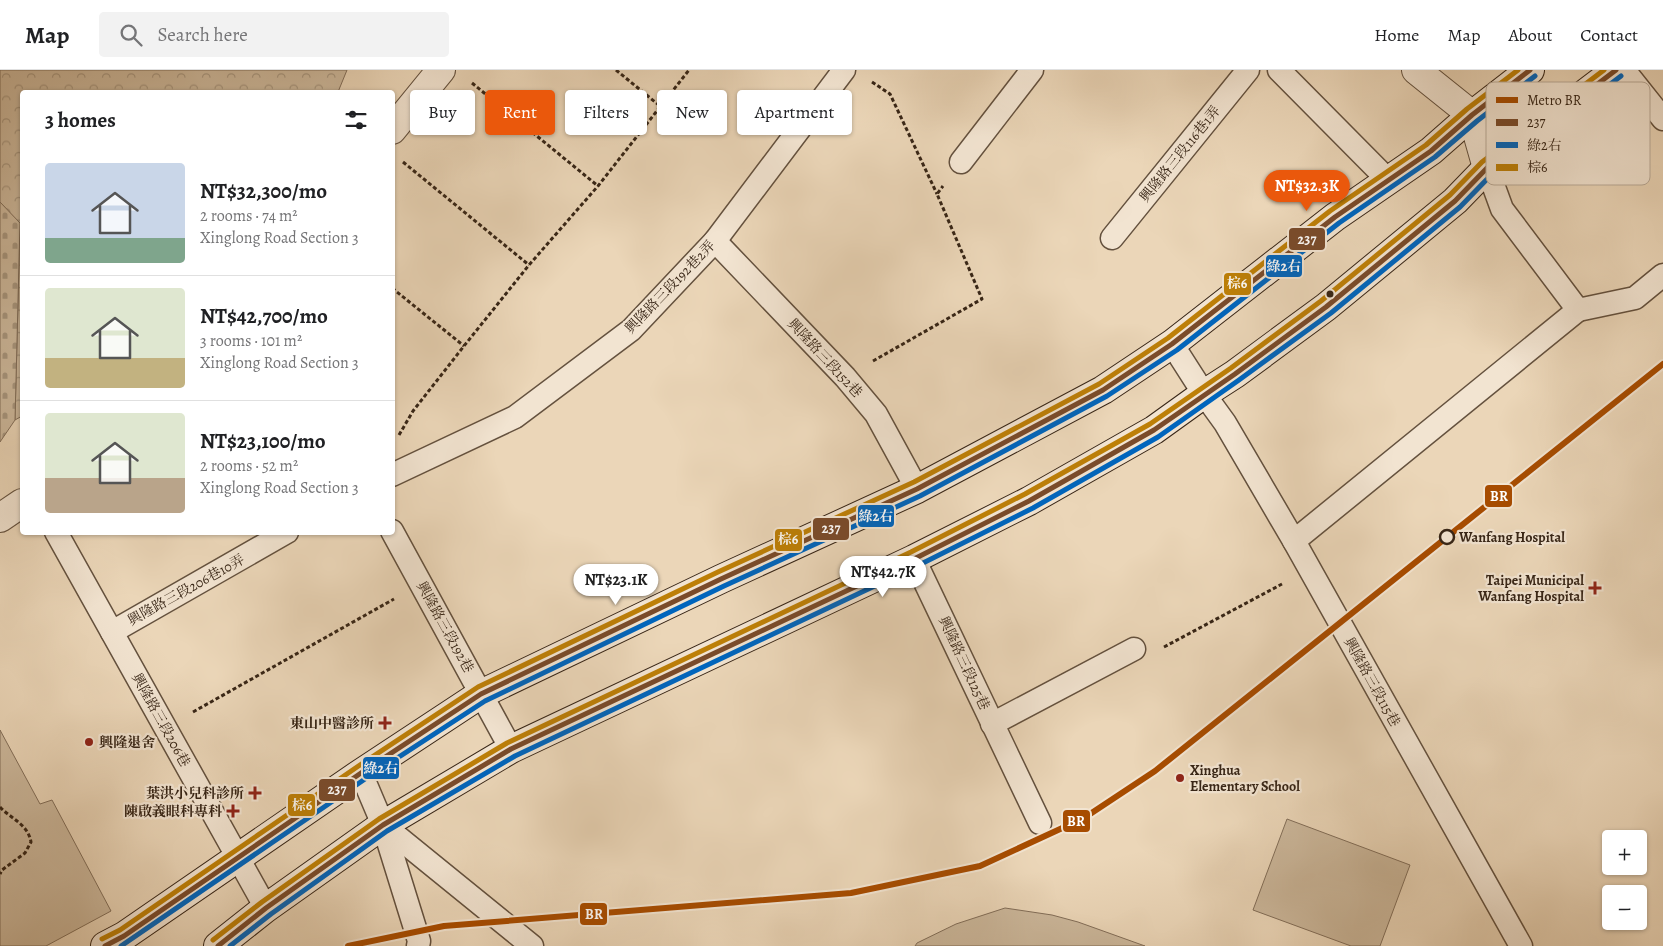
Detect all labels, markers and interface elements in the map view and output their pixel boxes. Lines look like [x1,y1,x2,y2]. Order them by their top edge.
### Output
search box [99,12,449,57]
text: Map [25,19,69,51]
icon: search [117,21,145,49]
text: Search here [157,22,248,48]
text: Home [1374,23,1419,47]
text: Map [1447,23,1480,47]
text: About [1508,23,1552,47]
text: Contact [1580,23,1638,47]
legend [1486,82,1650,185]
chip: Buy [410,90,475,135]
chip: Rent [485,90,555,135]
chip: Filters [565,90,647,135]
chip: New [657,90,727,135]
chip: Apartment [737,90,852,135]
text: Metro BR [1527,91,1582,110]
street label: 興隆路三段116巷1弄 [1135,102,1225,206]
text: 3 homes [45,106,116,134]
icon: filters [342,106,370,134]
text: 237 [1527,113,1545,132]
text: 綠2右 [1527,136,1562,155]
text: 棕6 [1527,158,1547,177]
pin: NT$32.3K [1255,170,1359,212]
text: NT$32.3K [1275,175,1339,197]
text: NT$32,300/mo [200,177,327,205]
icon: home [85,183,145,243]
text: 2 rooms · 74 m² [200,205,298,227]
text: Xinglong Road Section 3 [200,227,359,249]
line badge: 237 [1288,227,1326,251]
text: 237 [1298,230,1316,249]
street label: 興隆路三段192巷2弄 [621,236,719,338]
line badge: 綠2右 [1265,254,1303,278]
text: 綠2右 [1267,257,1301,276]
line badge: 棕6 [1223,272,1252,296]
text: 棕6 [1227,274,1248,293]
unlabelled marker [1325,289,1335,299]
text: NT$42,700/mo [200,302,328,330]
icon: home [85,308,145,368]
street label: 興隆路三段152巷 [783,314,867,402]
text: 3 rooms · 101 m² [200,330,302,352]
text: Xinglong Road Section 3 [200,352,359,374]
text: NT$23,100/mo [200,427,326,455]
icon: home [85,433,145,493]
text: 2 rooms · 52 m² [200,455,298,477]
text: Xinglong Road Section 3 [200,477,359,499]
line badge: BR [1484,484,1513,508]
text: BR [1490,487,1508,506]
line badge: 綠2右 [857,504,895,528]
text: 綠2右 [859,507,893,526]
line badge: 237 [812,517,850,541]
text: 237 [822,519,840,538]
line badge: 棕6 [774,528,803,552]
place label: Wanfang Hospital [1458,528,1565,547]
marker: Wanfang Hospital [1439,529,1455,545]
text: 棕6 [778,530,799,549]
street label: 興隆路三段206巷10弄 [124,550,248,630]
pin: NT$42.7K [831,556,935,598]
text: NT$42.7K [851,561,916,583]
pin: NT$23.1K [564,564,668,606]
text: NT$23.1K [584,569,648,591]
place label: Taipei Municipal Wanfang Hospital [1477,571,1584,606]
street label: 興隆路三段192巷 [412,578,478,676]
marker: Taipei Municipal Wanfang Hospital [1588,581,1602,595]
street label: 興隆路三段125巷 [934,613,994,713]
street label: 興隆路三段115巷 [1340,634,1404,730]
street label: 興隆路三段206巷 [127,670,195,770]
place label: 東山中醫診所 [290,714,374,733]
marker: 東山中醫診所 [378,716,392,730]
place label: 興隆退舍 [99,733,156,752]
marker: 興隆退舍 [83,736,95,748]
line badge: 綠2右 [362,756,400,780]
text: 綠2右 [364,759,398,778]
place label: Xinghua Elementary School [1190,761,1300,796]
marker: Xinghua Elementary School [1174,772,1186,784]
line badge: 237 [318,778,356,802]
text: 237 [328,780,346,799]
place label: 葉洪小兒科診所 [146,784,244,803]
marker: 葉洪小兒科診所 [248,786,262,800]
line badge: 棕6 [287,793,316,817]
text: 棕6 [292,796,313,815]
place label: 陳啟義眼科專科 [124,802,223,821]
marker: 陳啟義眼科專科 [226,804,240,818]
line badge: BR [1062,809,1091,833]
text: BR [1067,812,1085,831]
map controls [1602,830,1647,930]
button: + [1602,830,1647,875]
button: − [1602,885,1647,930]
line badge: BR [579,902,608,926]
text: BR [585,905,603,924]

